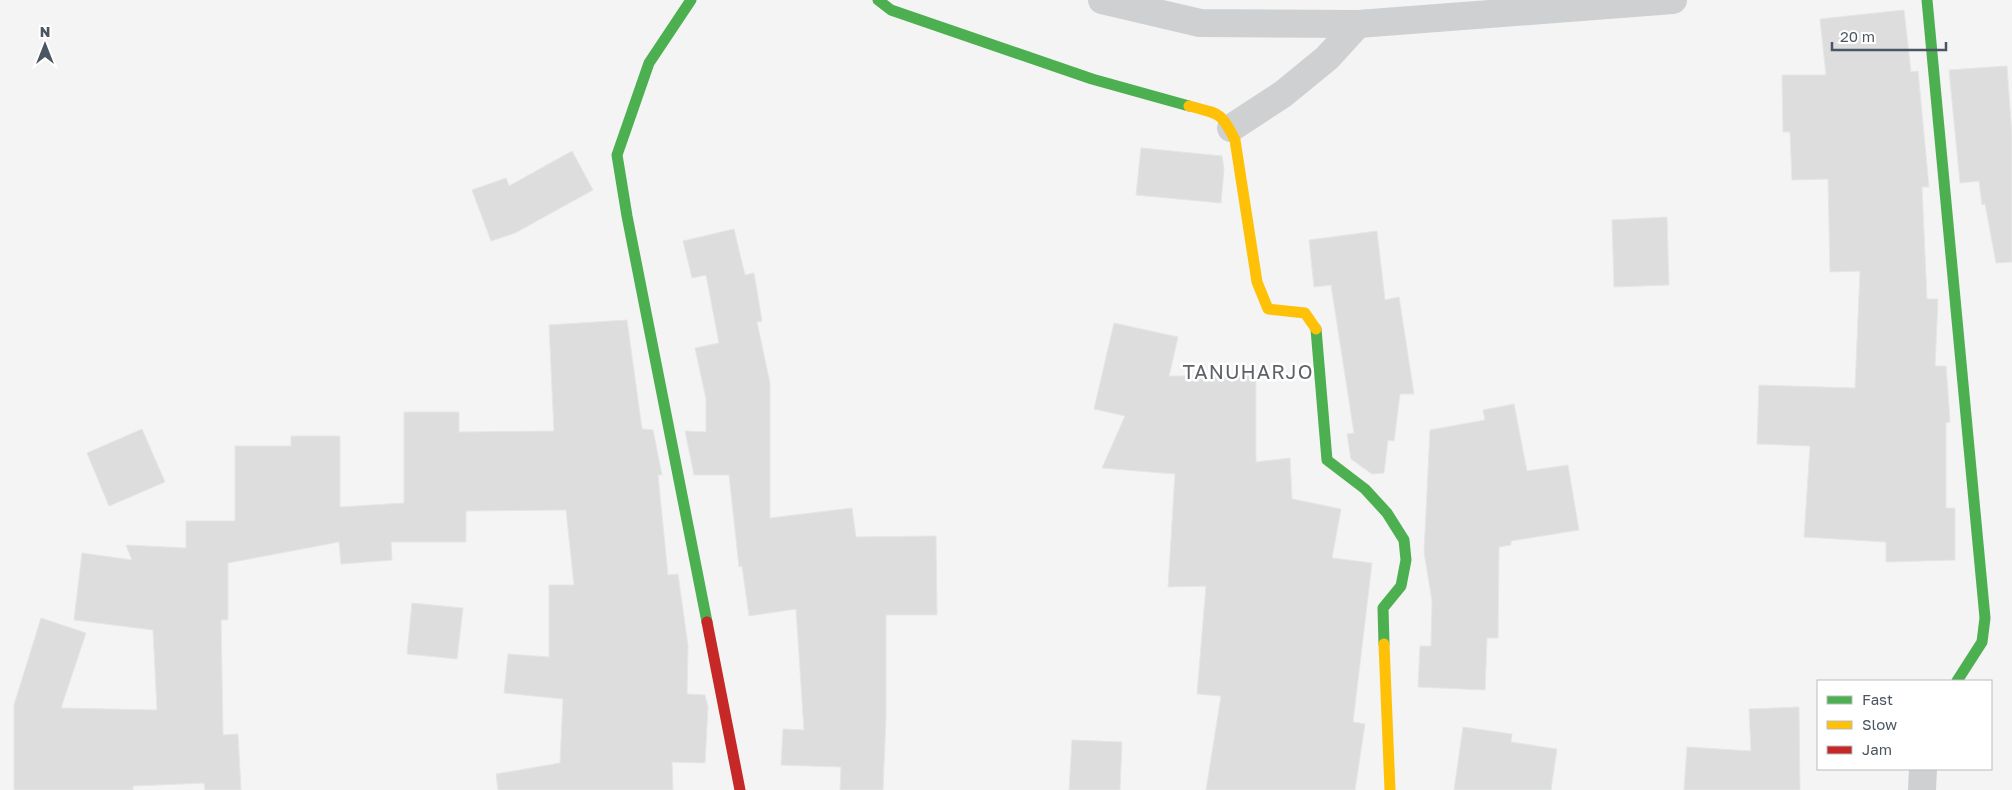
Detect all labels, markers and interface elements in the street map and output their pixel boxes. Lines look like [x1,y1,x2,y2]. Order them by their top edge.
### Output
north arrow [20,20,70,70]
scale bar [1832,20,1946,52]
text: N [40,23,50,40]
text: 20 m [1840,27,1875,45]
district label: TANUHARJO [1183,359,1313,383]
legend [1817,680,1992,770]
text: Fast [1862,690,1893,708]
text: Slow [1862,715,1897,733]
text: Jam [1862,740,1892,758]

